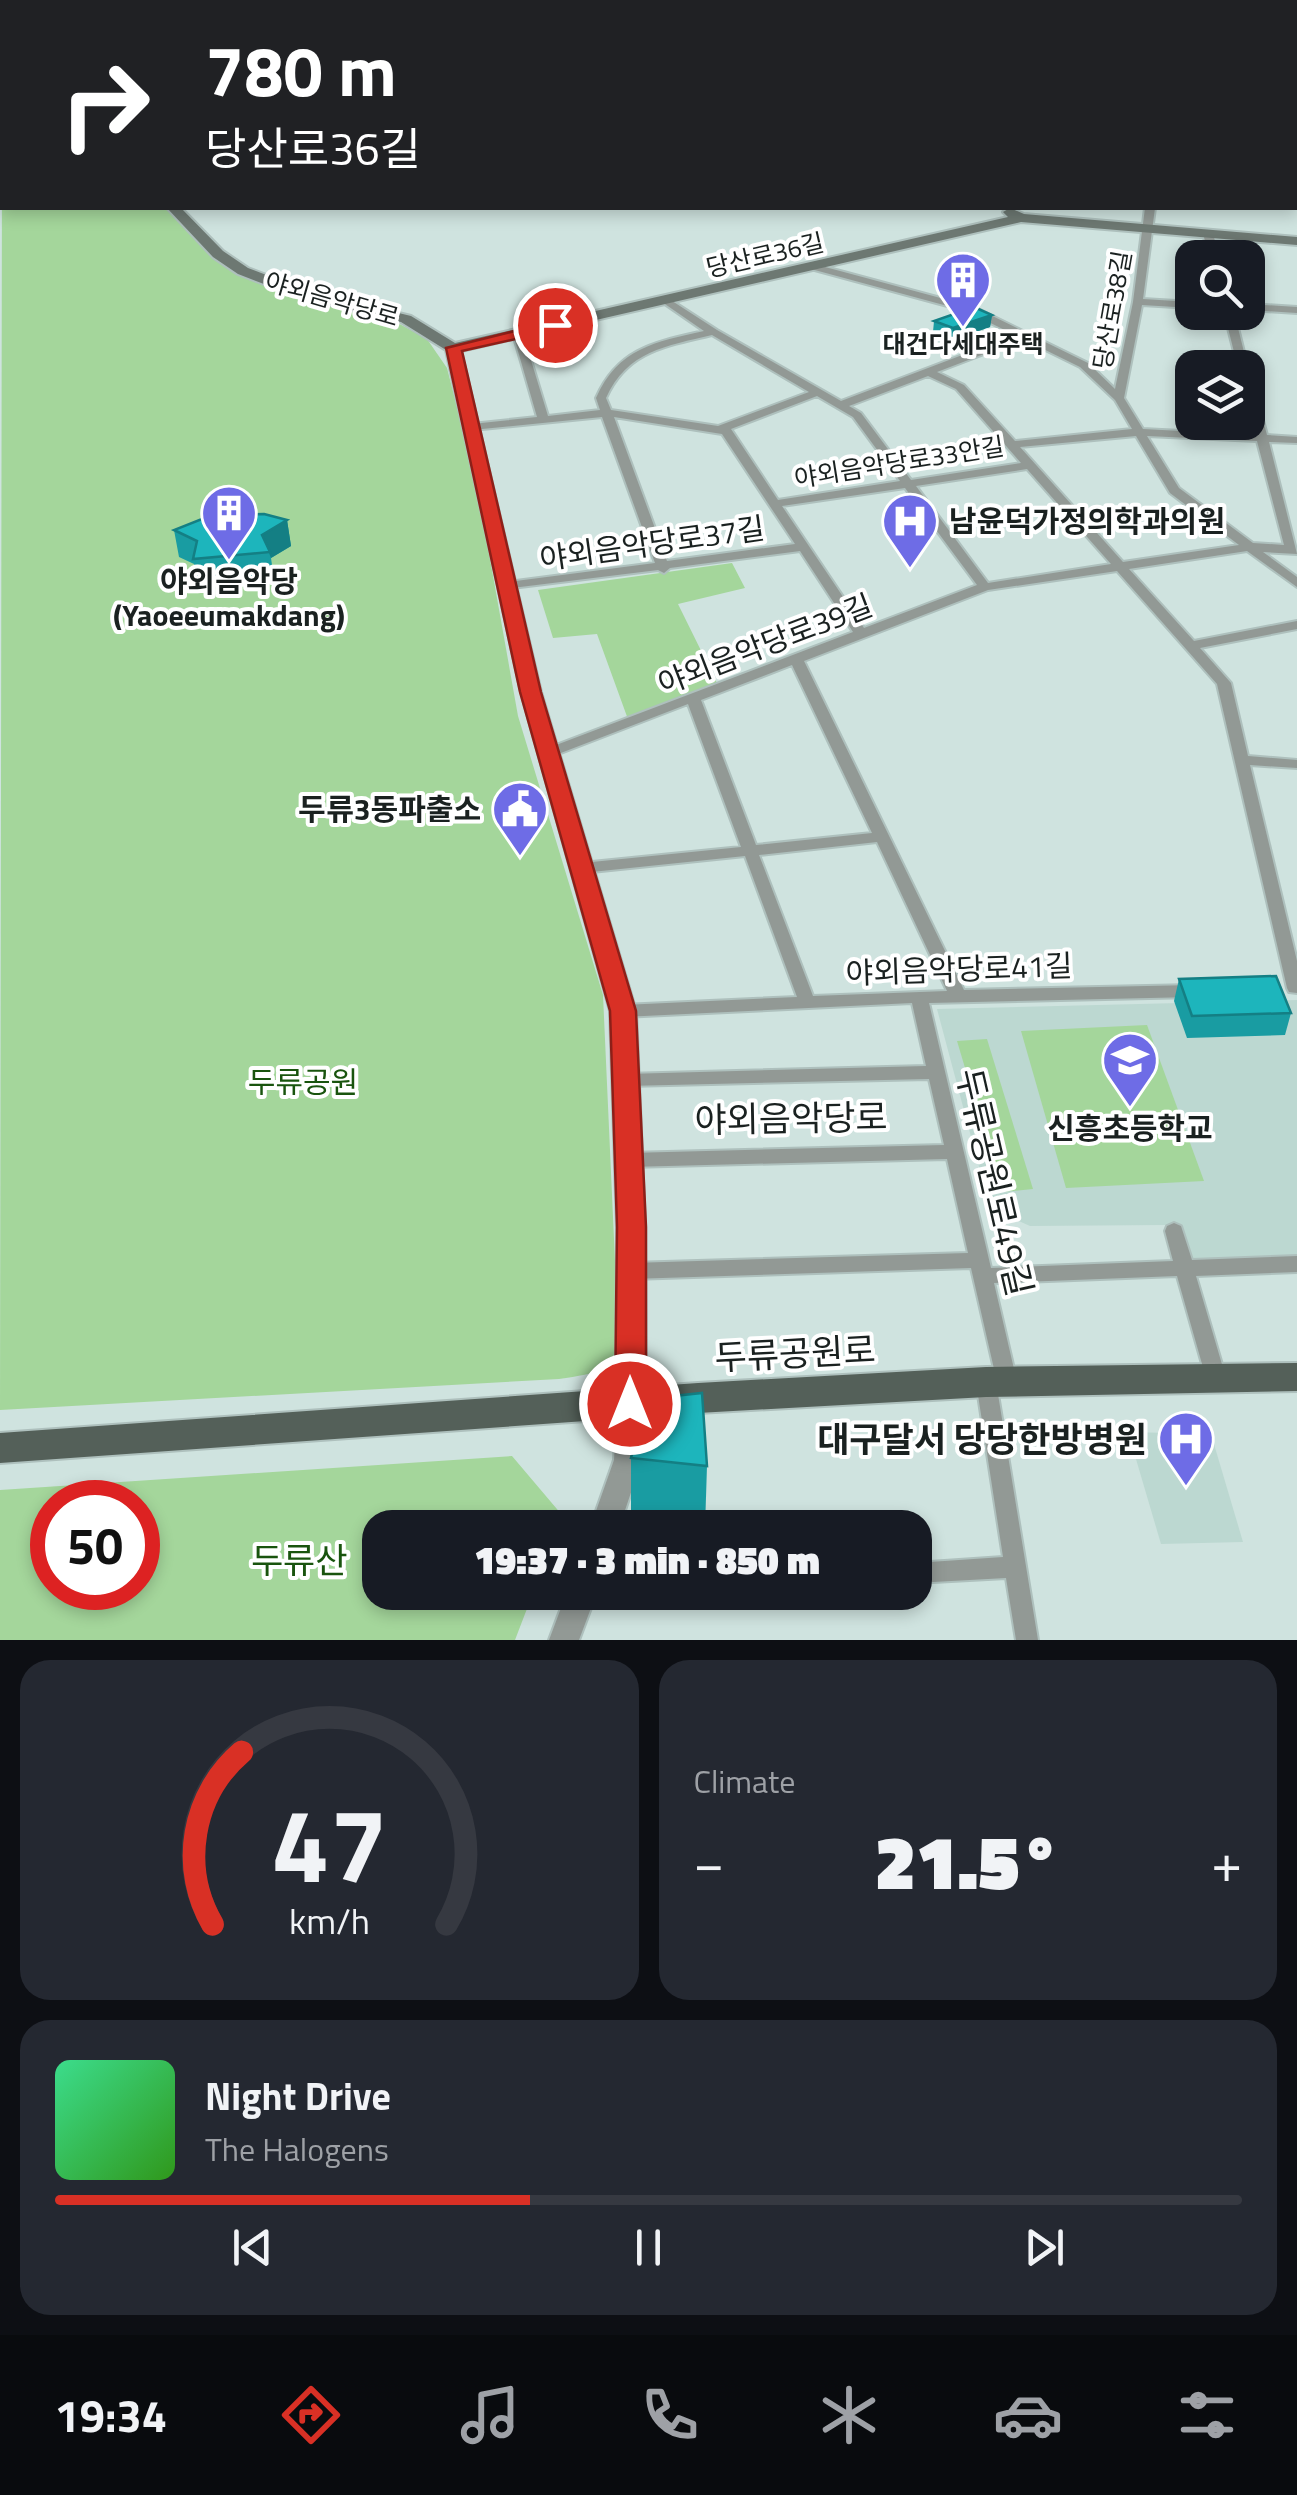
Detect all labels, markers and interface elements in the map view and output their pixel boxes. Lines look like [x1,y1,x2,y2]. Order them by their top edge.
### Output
text: 780 m [205,17,397,123]
icon: right [40,40,170,170]
text: 당산로36길 [205,114,421,182]
street label: 당산로36길 [702,223,828,287]
map controls [1175,240,1265,440]
button: search [1175,240,1265,330]
street label: 당산로38길 [1083,248,1141,372]
building icon: 대건다세대주택 [933,250,993,329]
street label: 야외음악당로 [260,262,404,336]
pin [513,283,598,368]
icon: arrive [528,298,583,353]
place label: 대건다세대주택 [882,325,1044,363]
button: layers [1175,350,1265,440]
street label: 야외음악당로33안길 [791,427,1007,497]
building icon: 야외음악당 (Yaoeeumakdang) [199,483,259,562]
hospital icon: 남윤덕가정의학과의원 [880,491,940,570]
place label: 남윤덕가정의학과의원 [949,498,1225,544]
street label: 야외음악당로37길 [536,504,768,582]
place label: 야외음악당 (Yaoeeumakdang) [113,558,345,638]
street label: 야외음악당로39길 [651,582,879,706]
public building icon: 두류3동파출소 [490,779,550,858]
place label: 두류3동파출소 [299,786,481,832]
street label: 야외음악당로41길 [845,942,1073,996]
school or university icon: 신흥초등학교 [1100,1030,1160,1109]
park label: 두류공원 [248,1059,358,1105]
street label: 두류공원로49길 [943,1063,1047,1301]
street label: 야외음악당로 [694,1089,888,1147]
place label: 신흥초등학교 [1047,1105,1213,1151]
street label: 두류공원로 [713,1322,877,1384]
position arrow [578,1352,682,1456]
hospital icon: 대구달서 당당한방병원 [1156,1409,1216,1488]
place label: 대구달서 당당한방병원 [817,1412,1147,1466]
speed limit sign: 50 [30,1480,160,1610]
text: 19:37 · 3 min · 850 m [474,1531,820,1589]
park label: 두류산 [251,1533,347,1587]
text: Climate [694,1757,795,1805]
text: 47 [271,1764,387,1922]
text: 21.5° [875,1804,1061,1918]
text: − [694,1820,724,1903]
text: + [1211,1820,1242,1903]
text: km/h [289,1893,370,1948]
text: Night Drive [205,2067,391,2125]
text: The Halogens [205,2125,389,2173]
icon: previous [225,2220,280,2275]
icon: pause [621,2220,676,2275]
icon: next [1017,2220,1072,2275]
icon: directions [276,2380,346,2450]
icon: music [455,2380,525,2450]
icon: phone [635,2380,705,2450]
icon: climate [814,2380,884,2450]
icon: car [993,2380,1063,2450]
icon: filters [1172,2380,1242,2450]
text: 19:34 [55,2381,167,2449]

